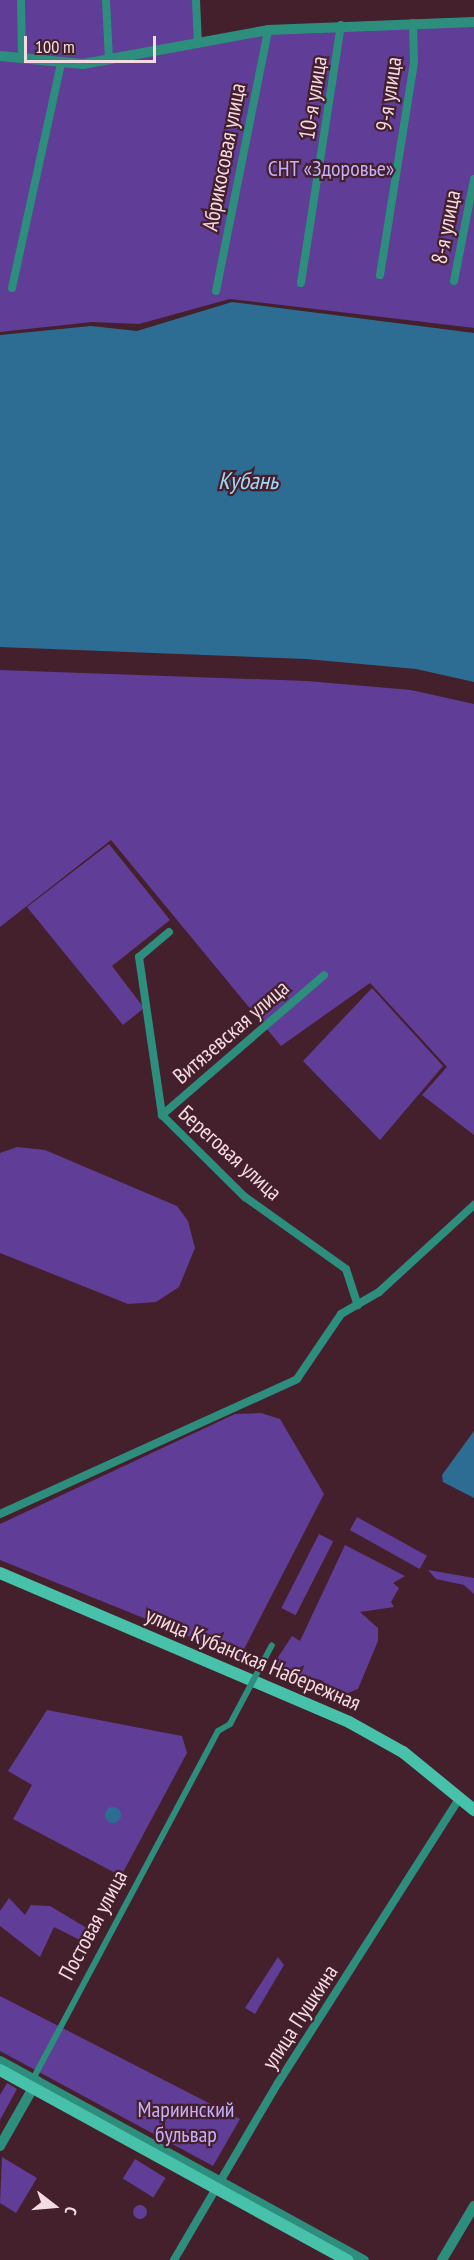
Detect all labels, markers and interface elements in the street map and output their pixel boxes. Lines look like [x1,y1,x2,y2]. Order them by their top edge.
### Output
scale bar [27,24,159,62]
text: 100 m [35,35,75,58]
street label: 10-я улица [293,54,333,142]
street label: 9-я улица [371,55,407,133]
street label: Абрикосовая улица [197,81,251,233]
park label: СНТ «Здоровье» [267,156,395,182]
street label: 8-я улица [426,188,466,266]
water label: Кубань [218,467,278,495]
street label: Витязевская улица [168,975,294,1089]
street label: Береговая улица [173,1100,287,1206]
street label: улица Кубанская Набережная [141,1602,365,1716]
street label: Постовая улица [53,1865,133,1985]
street label: улица Пушкина [256,1960,344,2074]
park label: Мариинский бульвар [138,2096,234,2148]
north arrow [24,2176,84,2236]
text: С [61,2205,82,2217]

